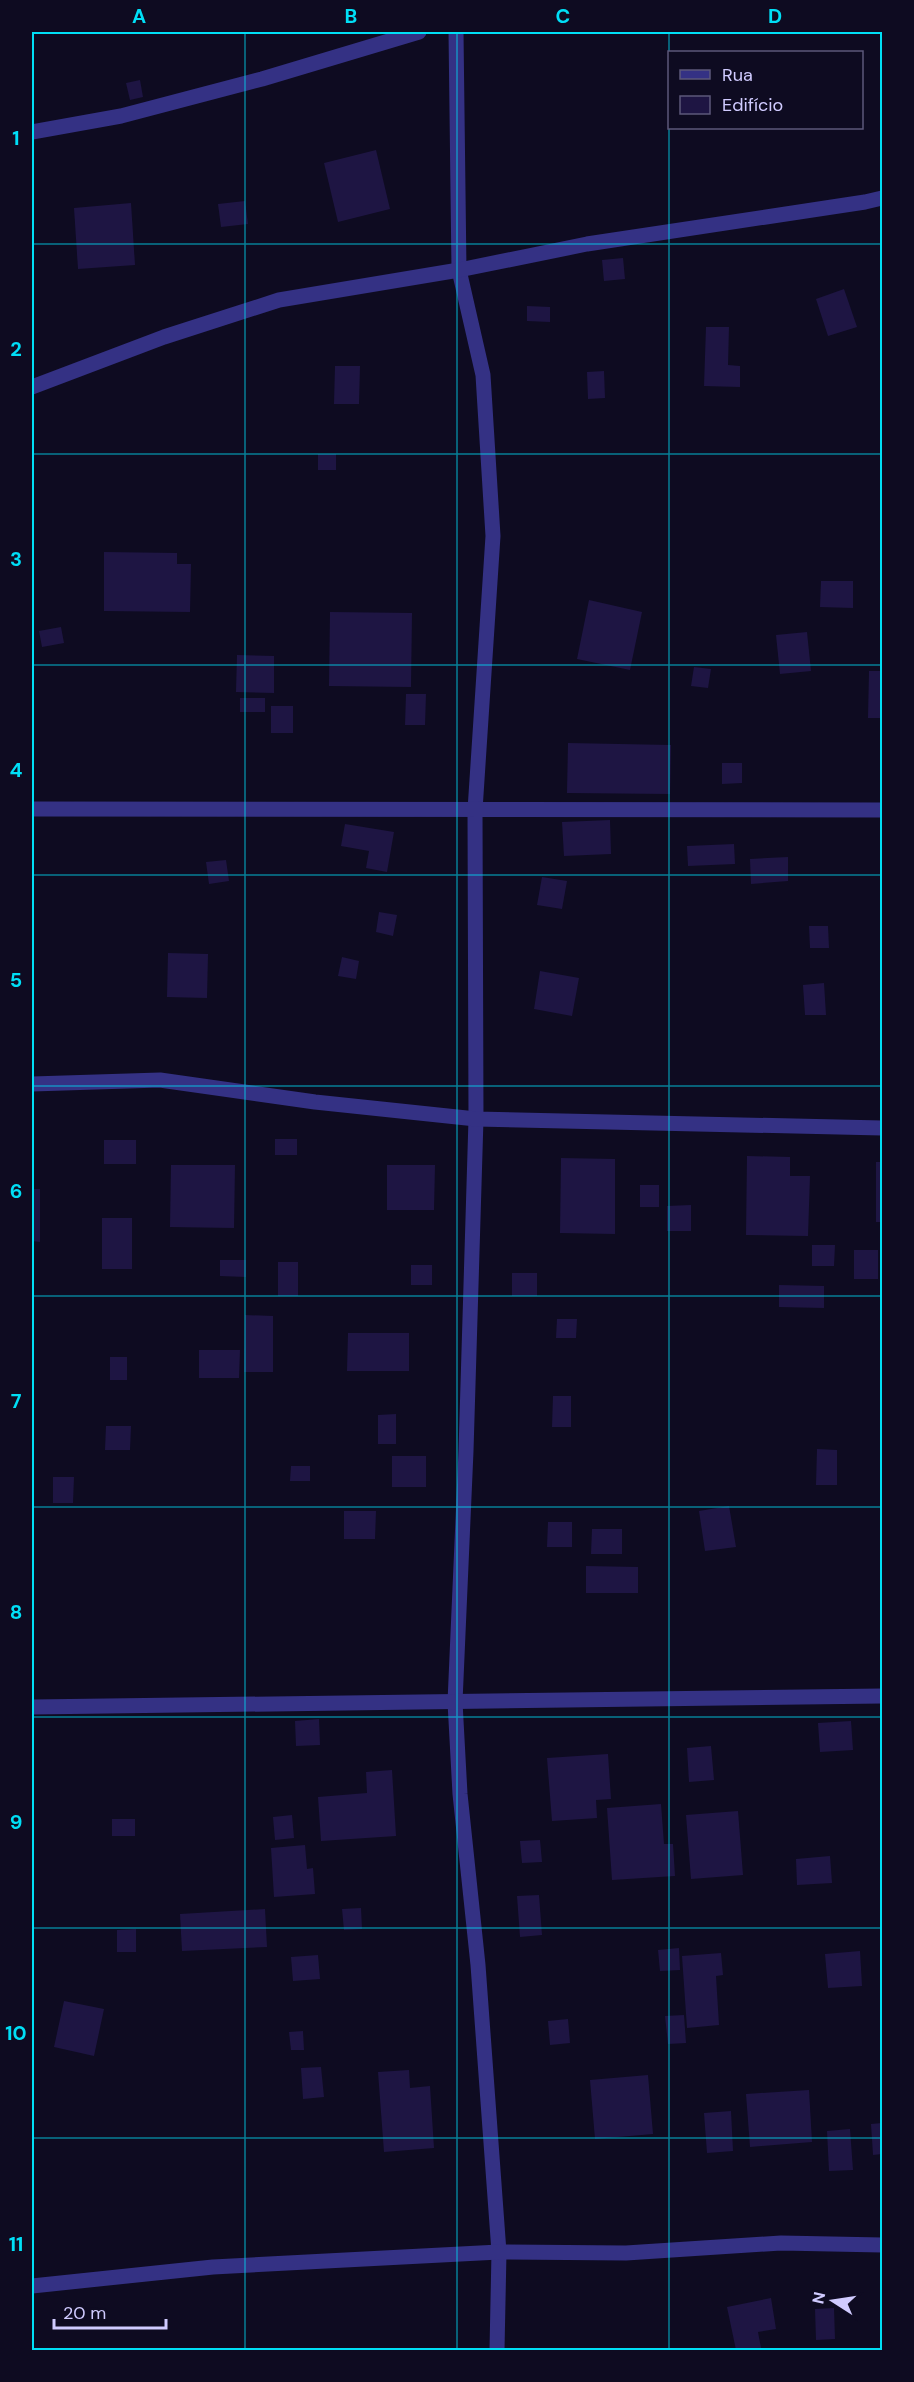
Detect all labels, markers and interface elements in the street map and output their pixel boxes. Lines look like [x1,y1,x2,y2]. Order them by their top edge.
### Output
text: A [132,3,146,29]
text: B [345,3,357,29]
text: C [556,3,570,29]
text: D [768,3,782,29]
legend [668,51,863,129]
text: Rua [722,63,753,87]
text: Edifício [722,93,783,117]
text: 1 [12,125,20,151]
text: 2 [10,336,22,362]
text: 3 [10,546,22,572]
text: 4 [10,757,23,783]
text: 5 [10,967,22,993]
text: 6 [10,1178,22,1204]
text: 7 [11,1388,22,1414]
text: 8 [10,1599,22,1625]
text: 9 [10,1809,22,1835]
text: 10 [5,2020,27,2046]
text: 11 [9,2231,23,2257]
north arrow [803,2271,863,2331]
text: N [807,2290,830,2306]
scale bar [54,2292,166,2330]
text: 20 m [63,2301,106,2325]

